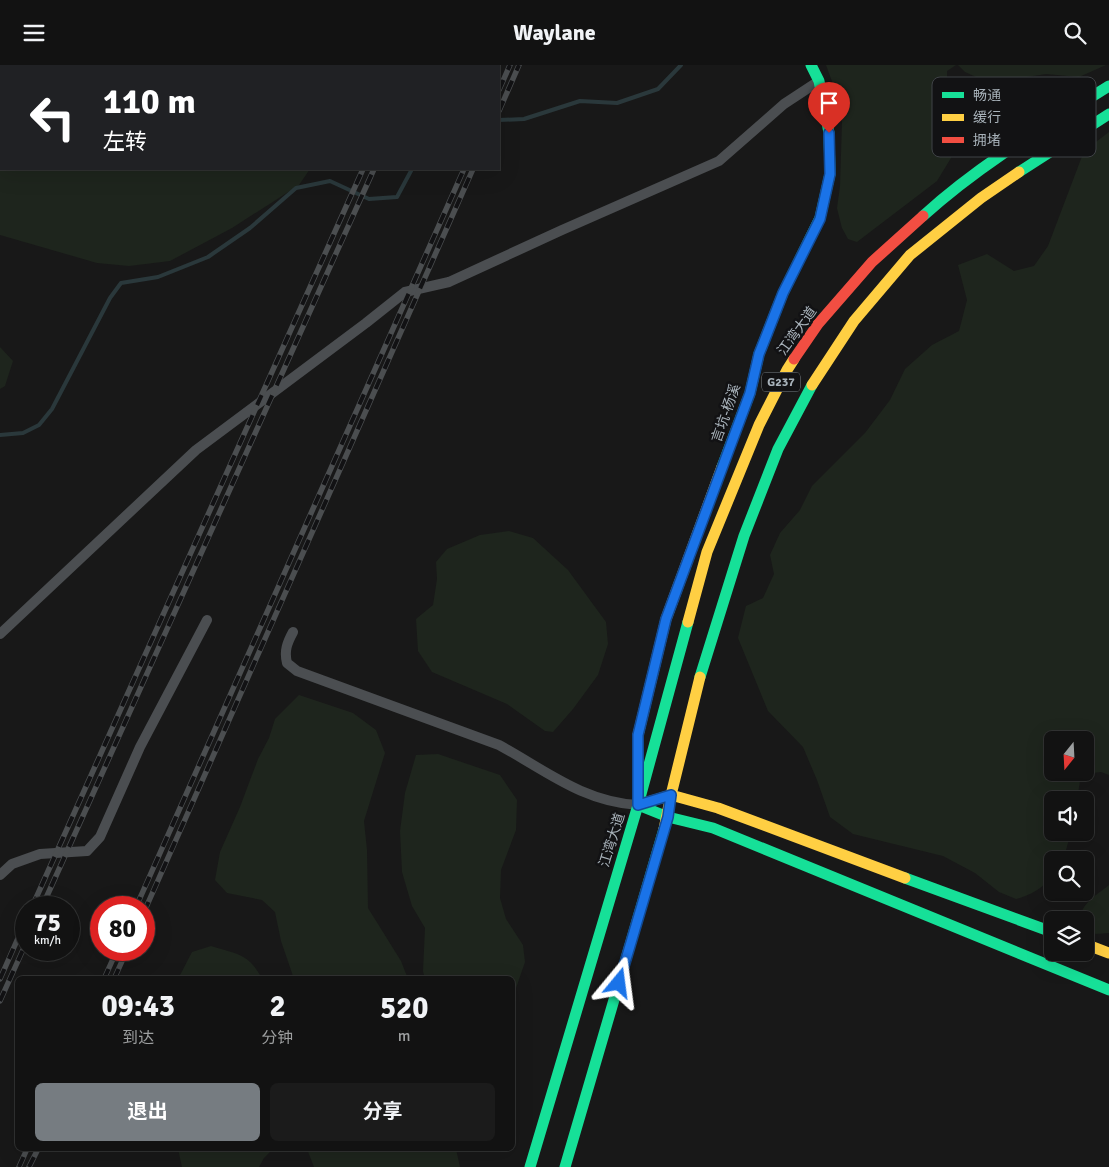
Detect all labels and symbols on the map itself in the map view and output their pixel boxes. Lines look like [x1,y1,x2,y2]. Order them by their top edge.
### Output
legend [932,77,1096,157]
pin [808,82,850,133]
text: 畅通 [973,87,1001,104]
text: 缓行 [973,109,1001,126]
text: 拥堵 [973,132,1001,149]
street label: 江湾大道 [774,303,820,359]
road number: G237 [762,373,800,391]
street label: 言坑-杨溪 [708,381,744,445]
north arrow [1044,731,1094,781]
street label: 江湾大道 [596,811,628,869]
speed limit sign: 80 [90,896,155,961]
position arrow [592,956,644,1008]

